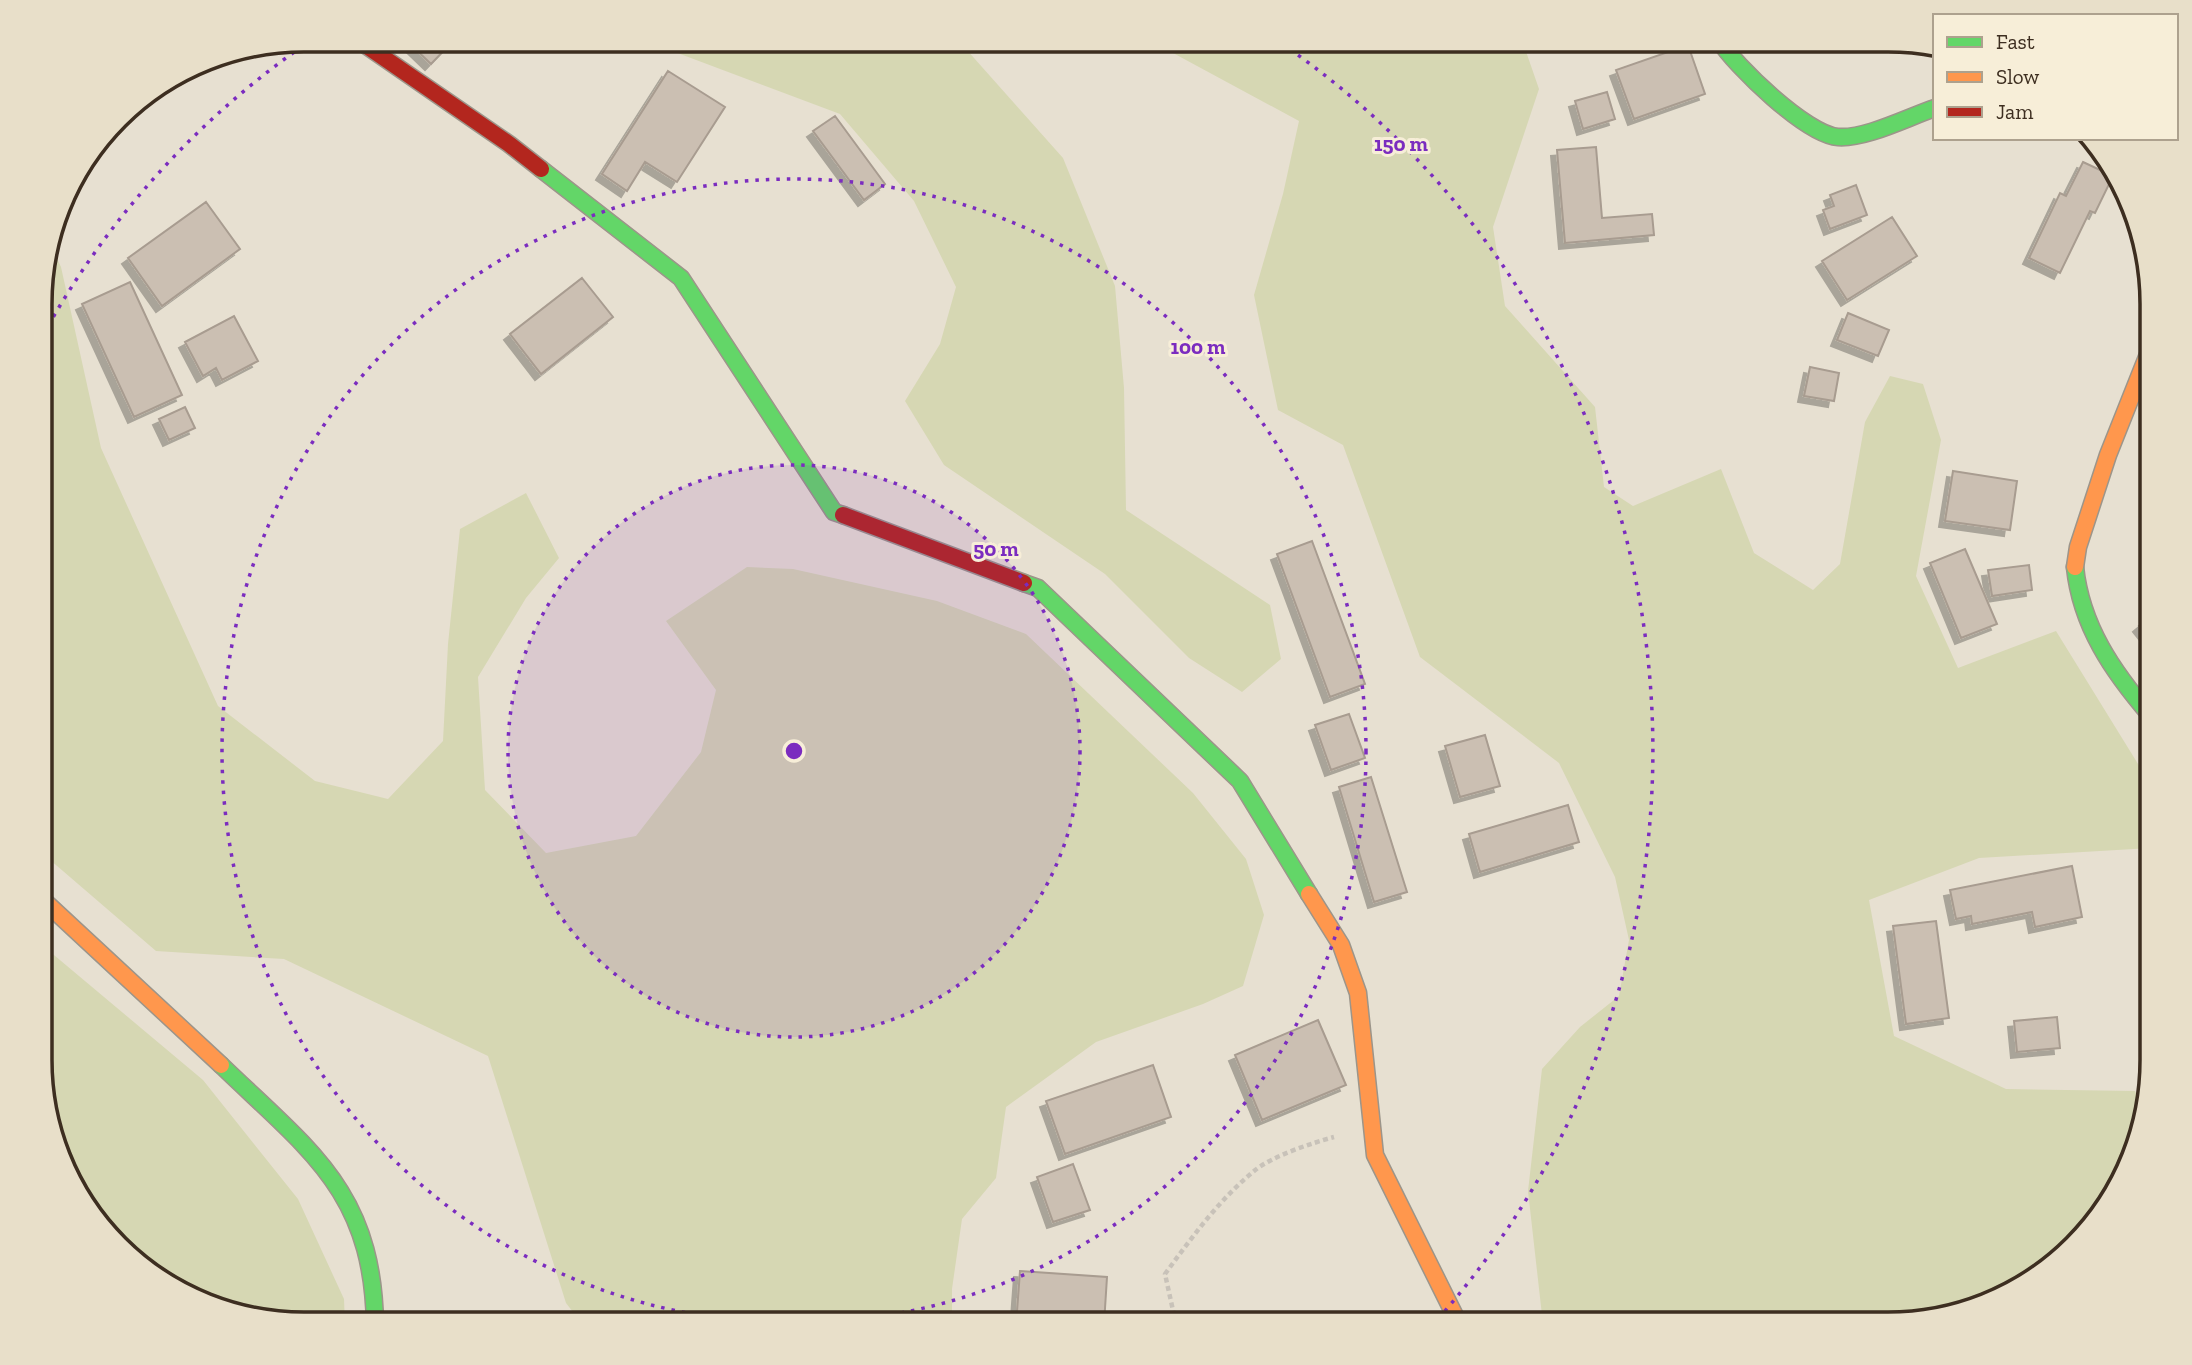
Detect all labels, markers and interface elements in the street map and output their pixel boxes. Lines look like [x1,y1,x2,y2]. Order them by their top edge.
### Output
legend [1933,14,2178,140]
text: Fast [1996,29,2035,54]
text: Slow [1996,64,2039,89]
text: Jam [1996,99,2033,124]
text: 150 m [1374,131,1429,156]
text: 100 m [1171,334,1226,359]
text: 50 m [973,536,1019,561]
centre of rings [782,739,806,763]

